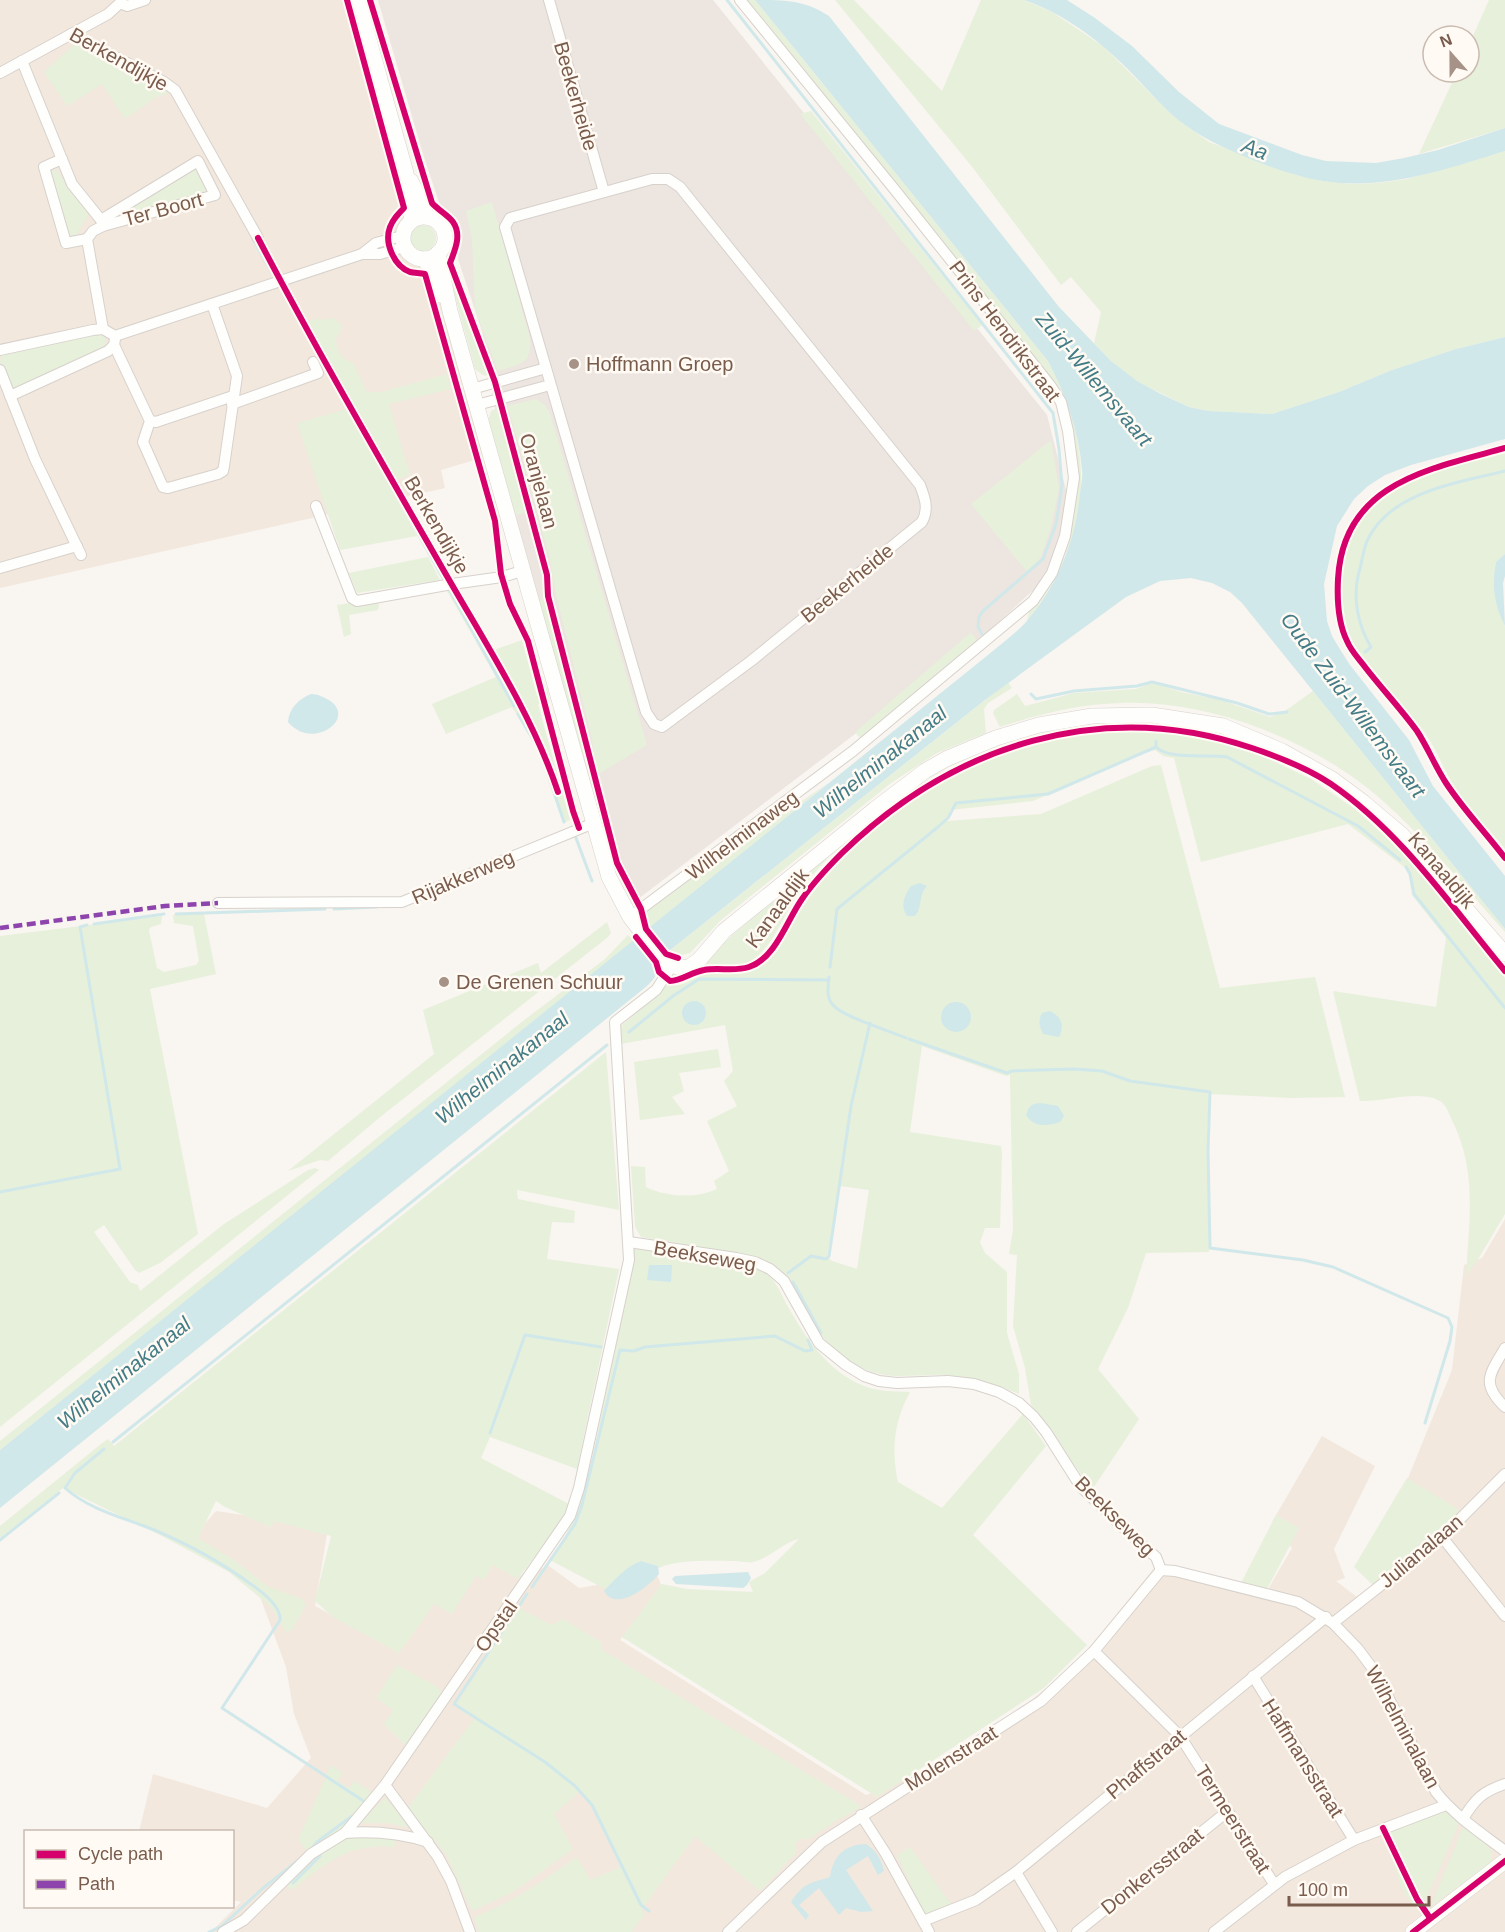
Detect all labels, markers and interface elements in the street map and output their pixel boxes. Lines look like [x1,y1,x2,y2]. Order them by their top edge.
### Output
street label: Berkendijkje [66,23,172,95]
north arrow [1421,24,1481,84]
text: N [1437,30,1454,50]
street label: Beekerheide [550,39,602,153]
water label: Aa [1237,132,1271,164]
street label: Ter Boort [121,188,205,230]
street label: Prins Hendrikstraat [945,256,1065,406]
water label: Zuid-Willemsvaart [1031,306,1158,451]
place label: Hoffmann Groep [586,353,734,375]
marker: Hoffmann Groep [567,357,581,371]
street label: Oranjelaan [516,431,562,531]
street label: Berkendijkje [400,472,474,578]
street label: Beekerheide [796,539,898,627]
water label: Oude Zuid-Willemsvaart [1276,608,1431,802]
water label: Wilhelminakanaal [809,700,952,822]
street label: Wilhelminaweg [682,786,802,884]
street label: Kanaaldijk [1404,828,1481,913]
street label: Rijakkerweg [409,846,517,908]
street label: Kanaaldijk [741,863,814,952]
place label: De Grenen Schuur [456,971,623,993]
marker: De Grenen Schuur [437,975,451,989]
water label: Wilhelminakanaal [431,1006,574,1128]
street label: Beekseweg [652,1236,758,1276]
water label: Wilhelminakanaal [53,1311,196,1433]
street label: Beekseweg [1071,1472,1159,1560]
street label: Julianalaan [1375,1510,1467,1592]
street label: Opstal [470,1596,522,1656]
street label: Wilhelminalaan [1361,1662,1445,1792]
street label: Haffmansstraat [1258,1695,1348,1822]
street label: Molenstraat [901,1721,1002,1795]
street label: Phaffstraat [1102,1724,1190,1803]
street label: Termeerstraat [1191,1761,1275,1878]
street label: Donkersstraat [1097,1823,1208,1919]
legend [24,1830,234,1908]
text: Cycle path [78,1844,163,1864]
scale bar [1289,1869,1428,1907]
text: Path [78,1874,115,1894]
text: 100 m [1298,1880,1348,1900]

